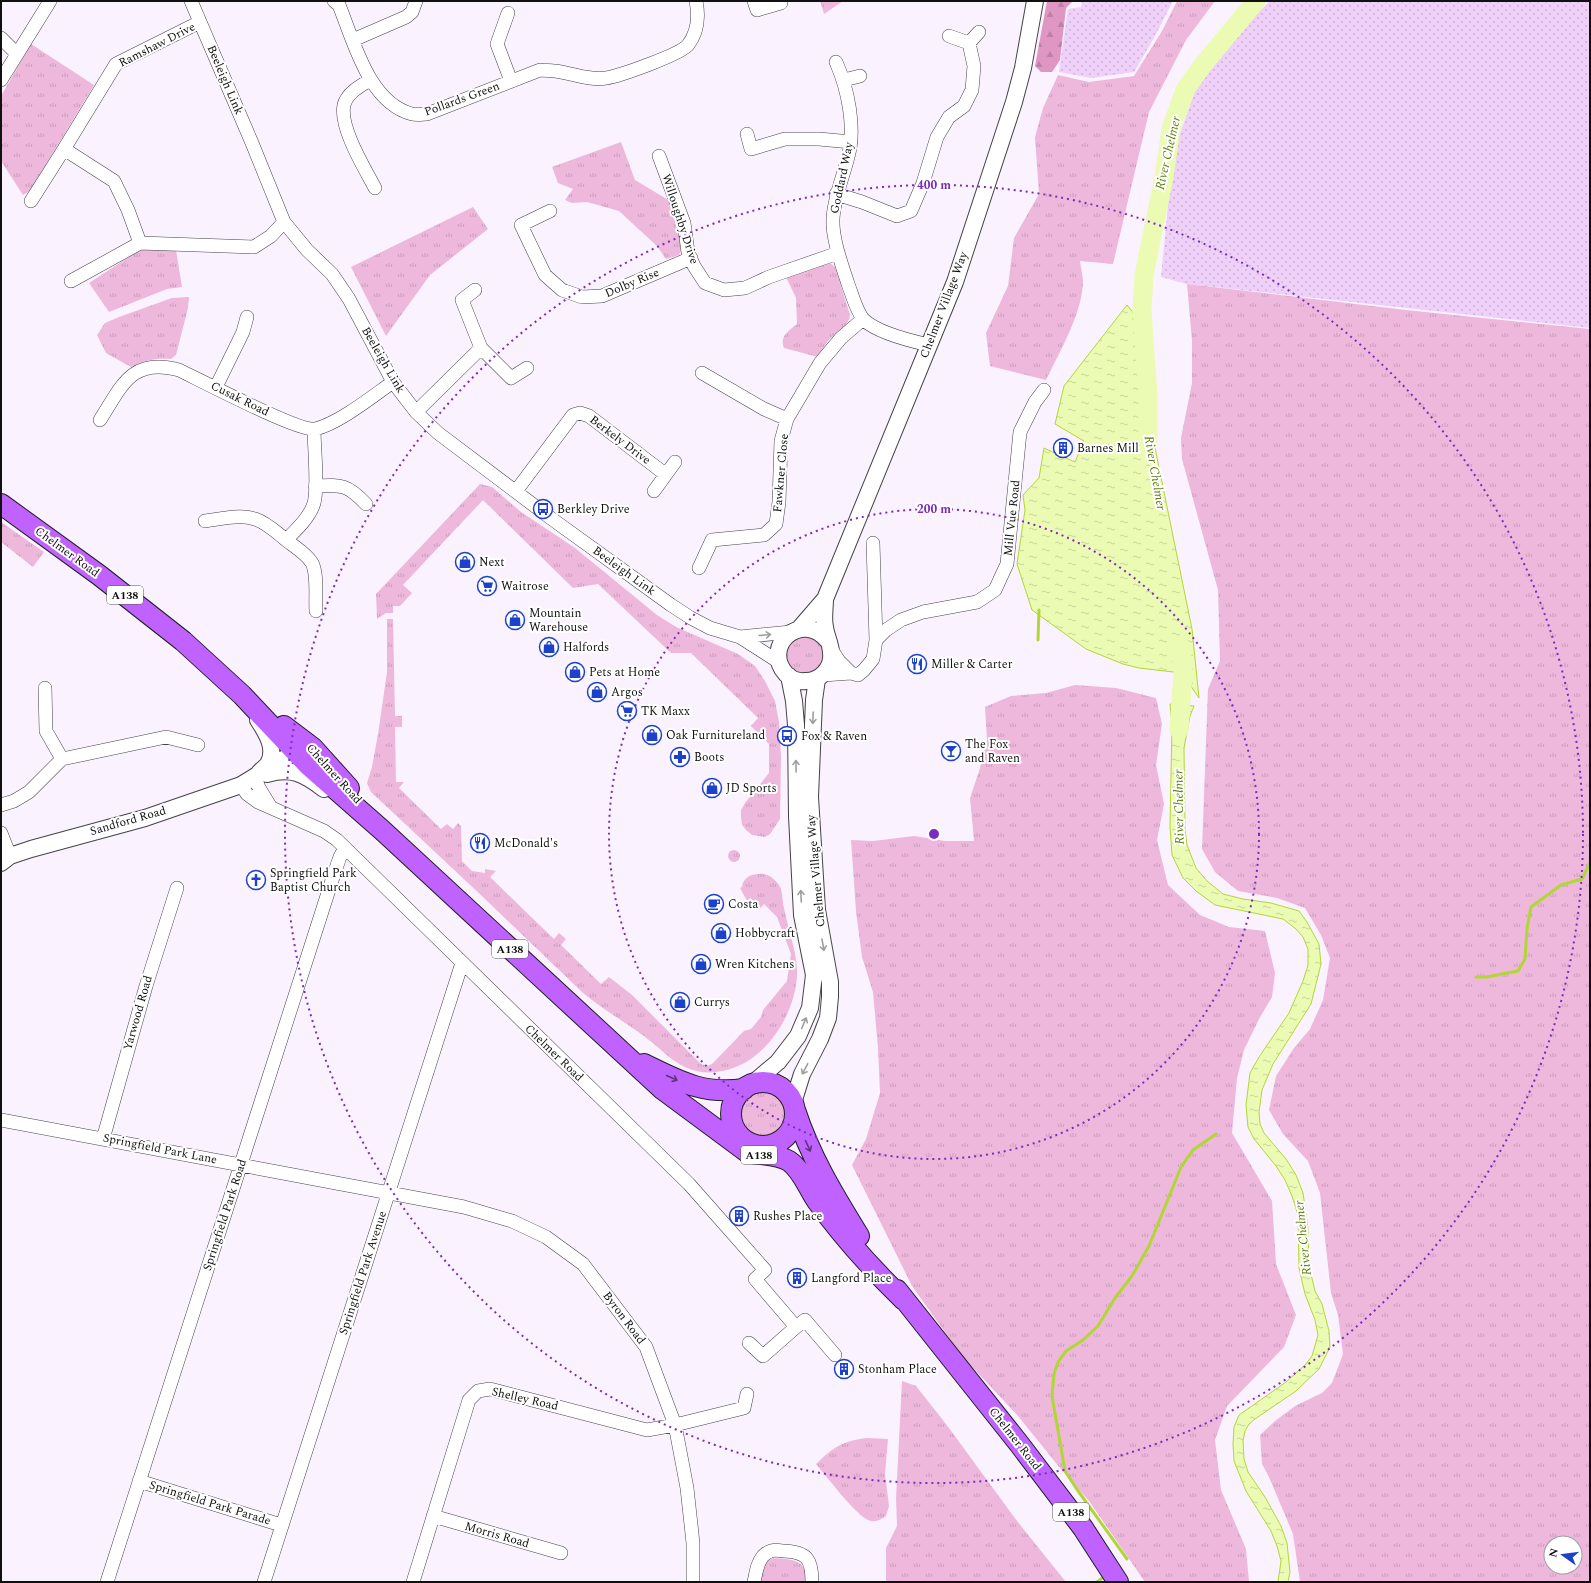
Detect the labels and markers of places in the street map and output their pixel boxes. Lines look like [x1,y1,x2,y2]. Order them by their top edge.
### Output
building icon: Barnes Mill [1052,437,1074,459]
place label: Barnes Mill [1077,439,1139,458]
bus stop icon: Berkley Drive [532,498,554,520]
place label: Berkley Drive [557,500,630,519]
shop icon: Next [454,551,476,573]
place label: Next [479,553,504,572]
supermarket icon: Waitrose [476,575,498,597]
place label: Waitrose [501,577,549,596]
place label: Mountain Warehouse [529,604,588,637]
shop icon: Mountain Warehouse [504,609,526,631]
shop icon: Halfords [538,636,560,658]
place label: Halfords [563,638,609,657]
restaurant icon: Miller & Carter [906,653,928,675]
place label: Miller & Carter [931,655,1013,674]
shop icon: Pets at Home [564,661,586,683]
place label: Pets at Home [589,663,660,682]
shop icon: Argos [586,681,608,703]
place label: Argos [611,683,643,702]
supermarket icon: TK Maxx [616,700,638,722]
place label: TK Maxx [641,702,690,721]
shop icon: Oak Furnitureland [641,724,663,746]
bus stop icon: Fox & Raven [776,725,798,747]
place label: Oak Furnitureland [666,726,766,745]
place label: Fox & Raven [801,727,867,746]
place label: The Fox and Raven [965,735,1020,768]
bar icon: The Fox and Raven [940,740,962,762]
pharmacy icon: Boots [669,746,691,768]
place label: Boots [694,748,724,767]
shop icon: JD Sports [701,777,723,799]
place label: JD Sports [726,779,777,798]
centre of rings [927,827,941,841]
restaurant icon: McDonald's [469,832,491,854]
place label: McDonald's [494,834,558,853]
place label: Springfield Park Baptist Church [270,864,357,897]
church icon: Springfield Park Baptist Church [245,869,267,891]
cafe icon: Costa [703,893,725,915]
place label: Costa [728,895,759,914]
shop icon: Hobbycraft [710,922,732,944]
place label: Hobbycraft [735,924,795,943]
shop icon: Wren Kitchens [690,953,712,975]
place label: Wren Kitchens [715,955,794,974]
shop icon: Currys [669,991,691,1013]
place label: Currys [694,993,730,1012]
building icon: Rushes Place [728,1205,750,1227]
place label: Rushes Place [753,1207,823,1226]
building icon: Langford Place [786,1267,808,1289]
place label: Langford Place [811,1269,892,1288]
building icon: Stonham Place [833,1358,855,1380]
place label: Stonham Place [858,1360,937,1379]

